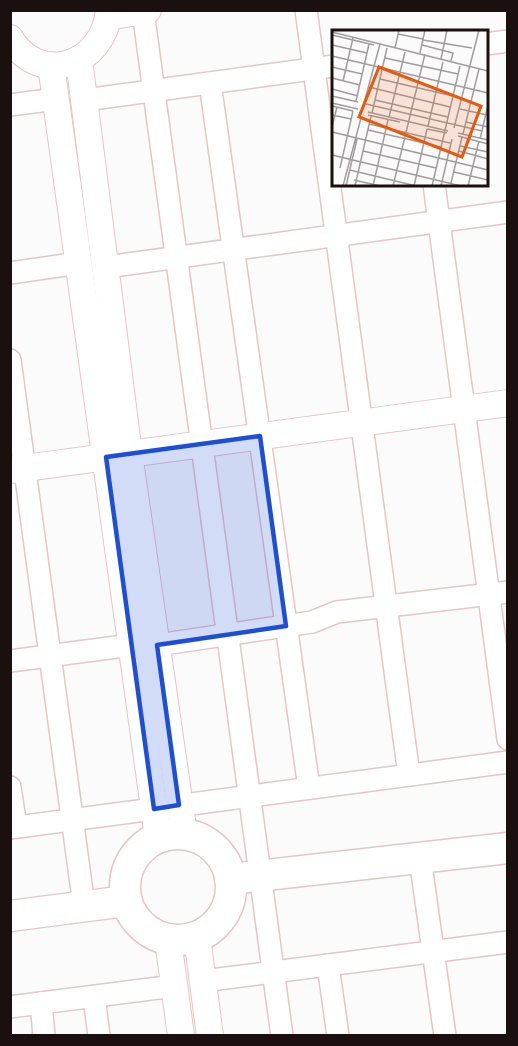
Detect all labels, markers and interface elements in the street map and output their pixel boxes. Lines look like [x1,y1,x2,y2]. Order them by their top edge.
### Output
inset map [332,30,488,186]

